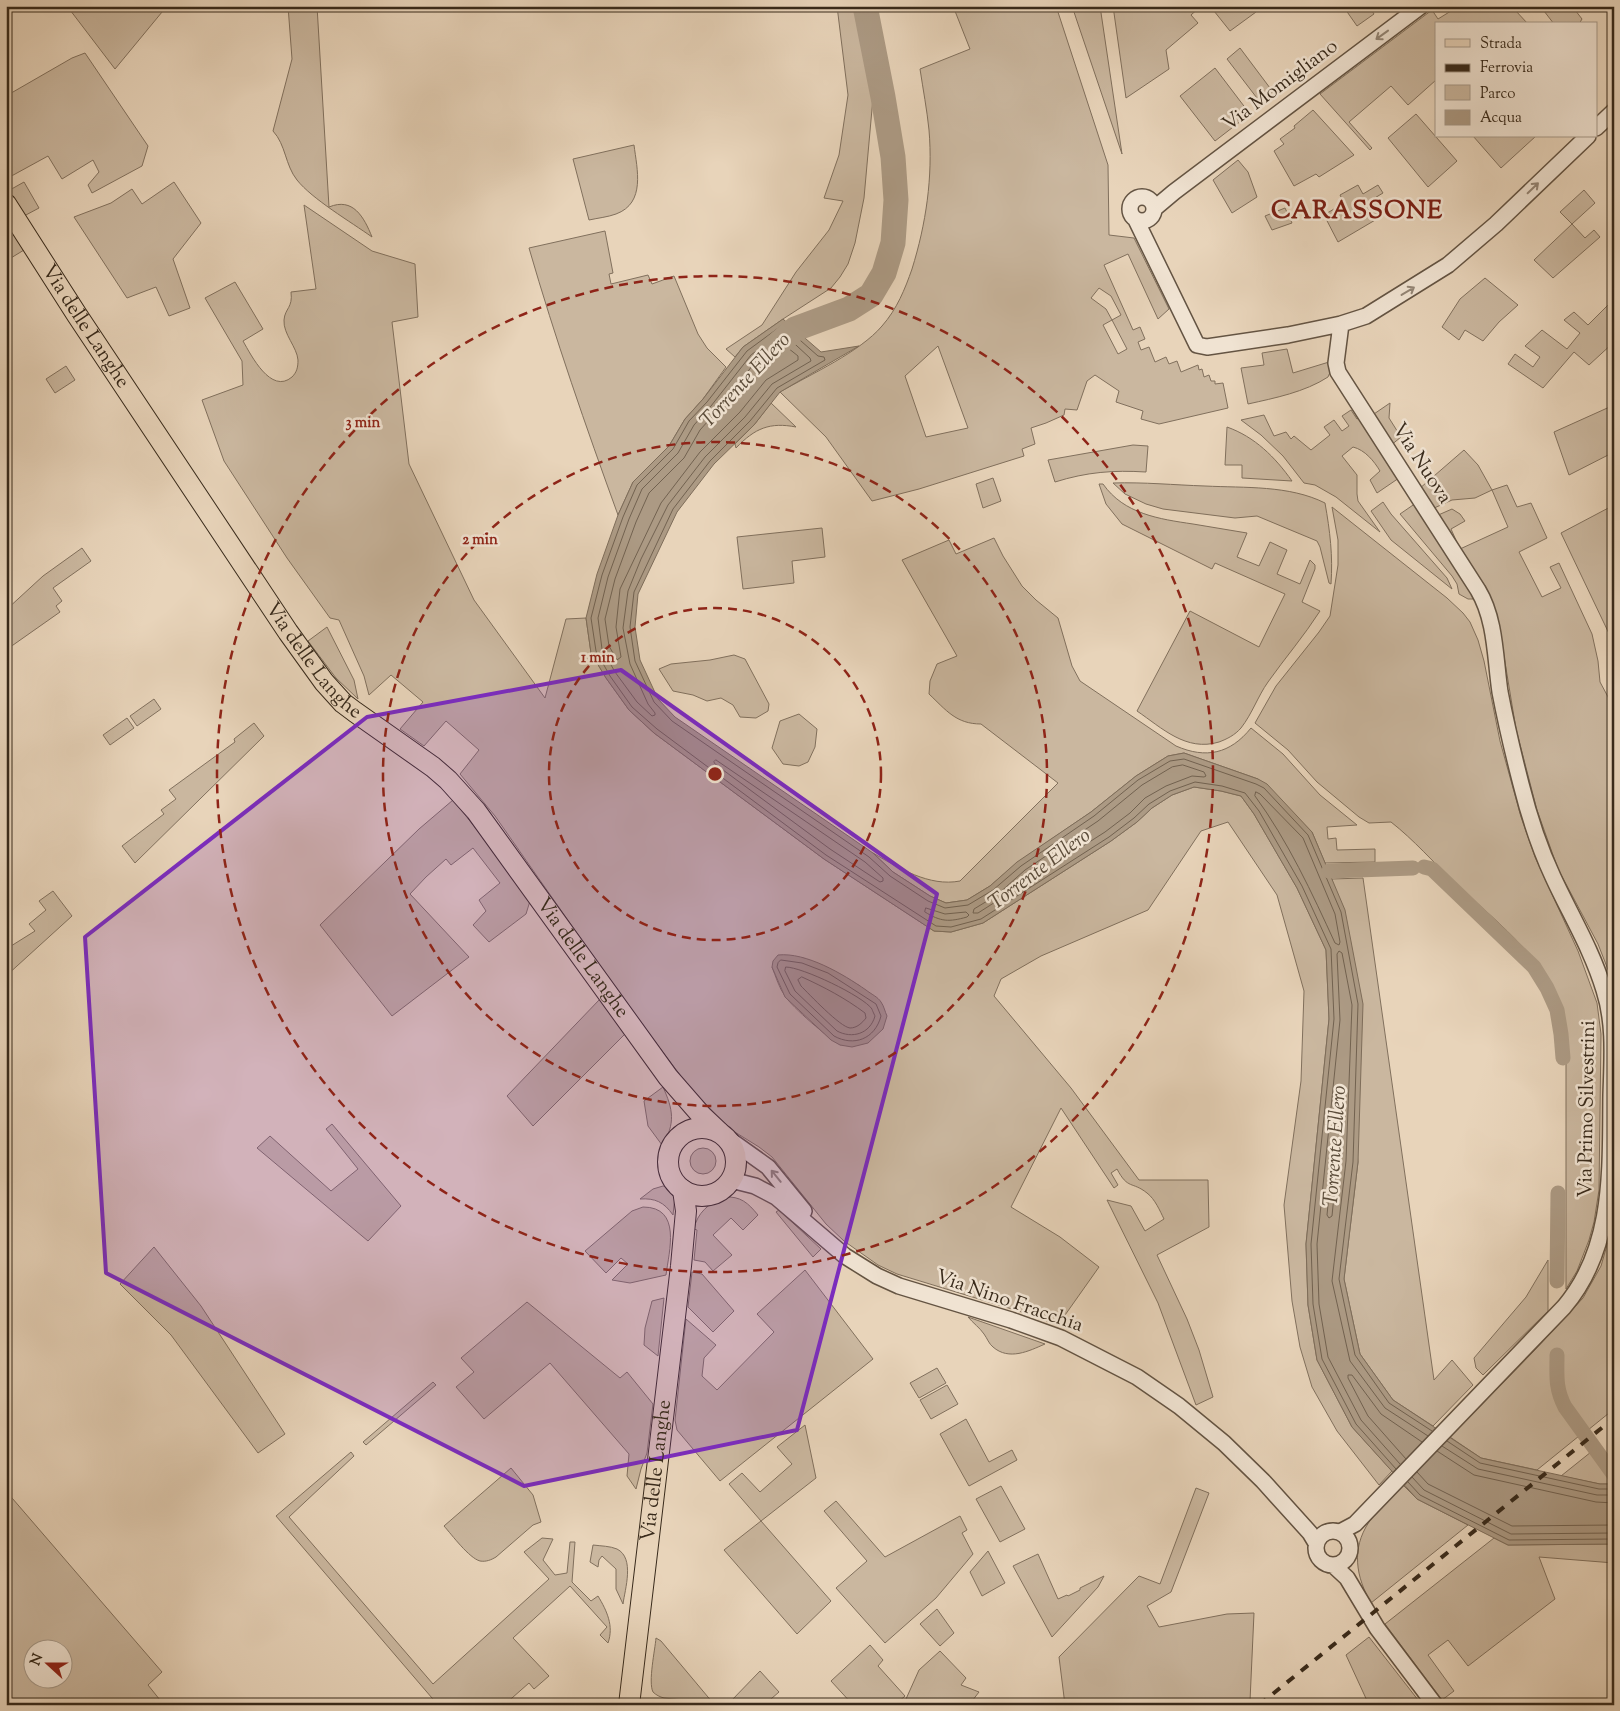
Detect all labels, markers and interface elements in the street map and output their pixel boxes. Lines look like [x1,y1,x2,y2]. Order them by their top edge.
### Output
legend [1435,22,1598,138]
one-way arrow [1376,30,1389,41]
street label: Via Momigliano [1217,33,1345,139]
text: Strada [1480,34,1522,55]
text: Ferrovia [1480,58,1533,79]
text: Parco [1480,84,1516,105]
text: Acqua [1480,108,1522,129]
one-way arrow [1527,182,1540,194]
district label: CARASSONE [1271,194,1443,230]
street label: Via delle Langhe [34,259,136,394]
one-way arrow [1401,286,1416,296]
water label: Torrente Ellero [694,326,798,436]
text: 3 min [346,413,381,434]
street label: Via Nuova [1384,418,1458,510]
text: 2 min [462,530,498,551]
street label: Via delle Langhe [258,597,367,727]
text: 1 min [581,648,615,669]
centre of rings [706,765,724,783]
water label: Torrente Ellero [983,822,1097,918]
street label: Via delle Langhe [529,892,636,1024]
street label: Via Primo Silvestrini [1572,1020,1604,1198]
water label: Torrente Ellero [1317,1085,1355,1207]
one-way arrow [770,1170,781,1183]
street label: Via Nino Fracchia [931,1263,1087,1341]
street label: Via delle Langhe [634,1398,680,1543]
north arrow [22,1638,72,1688]
text: N [26,1651,49,1669]

